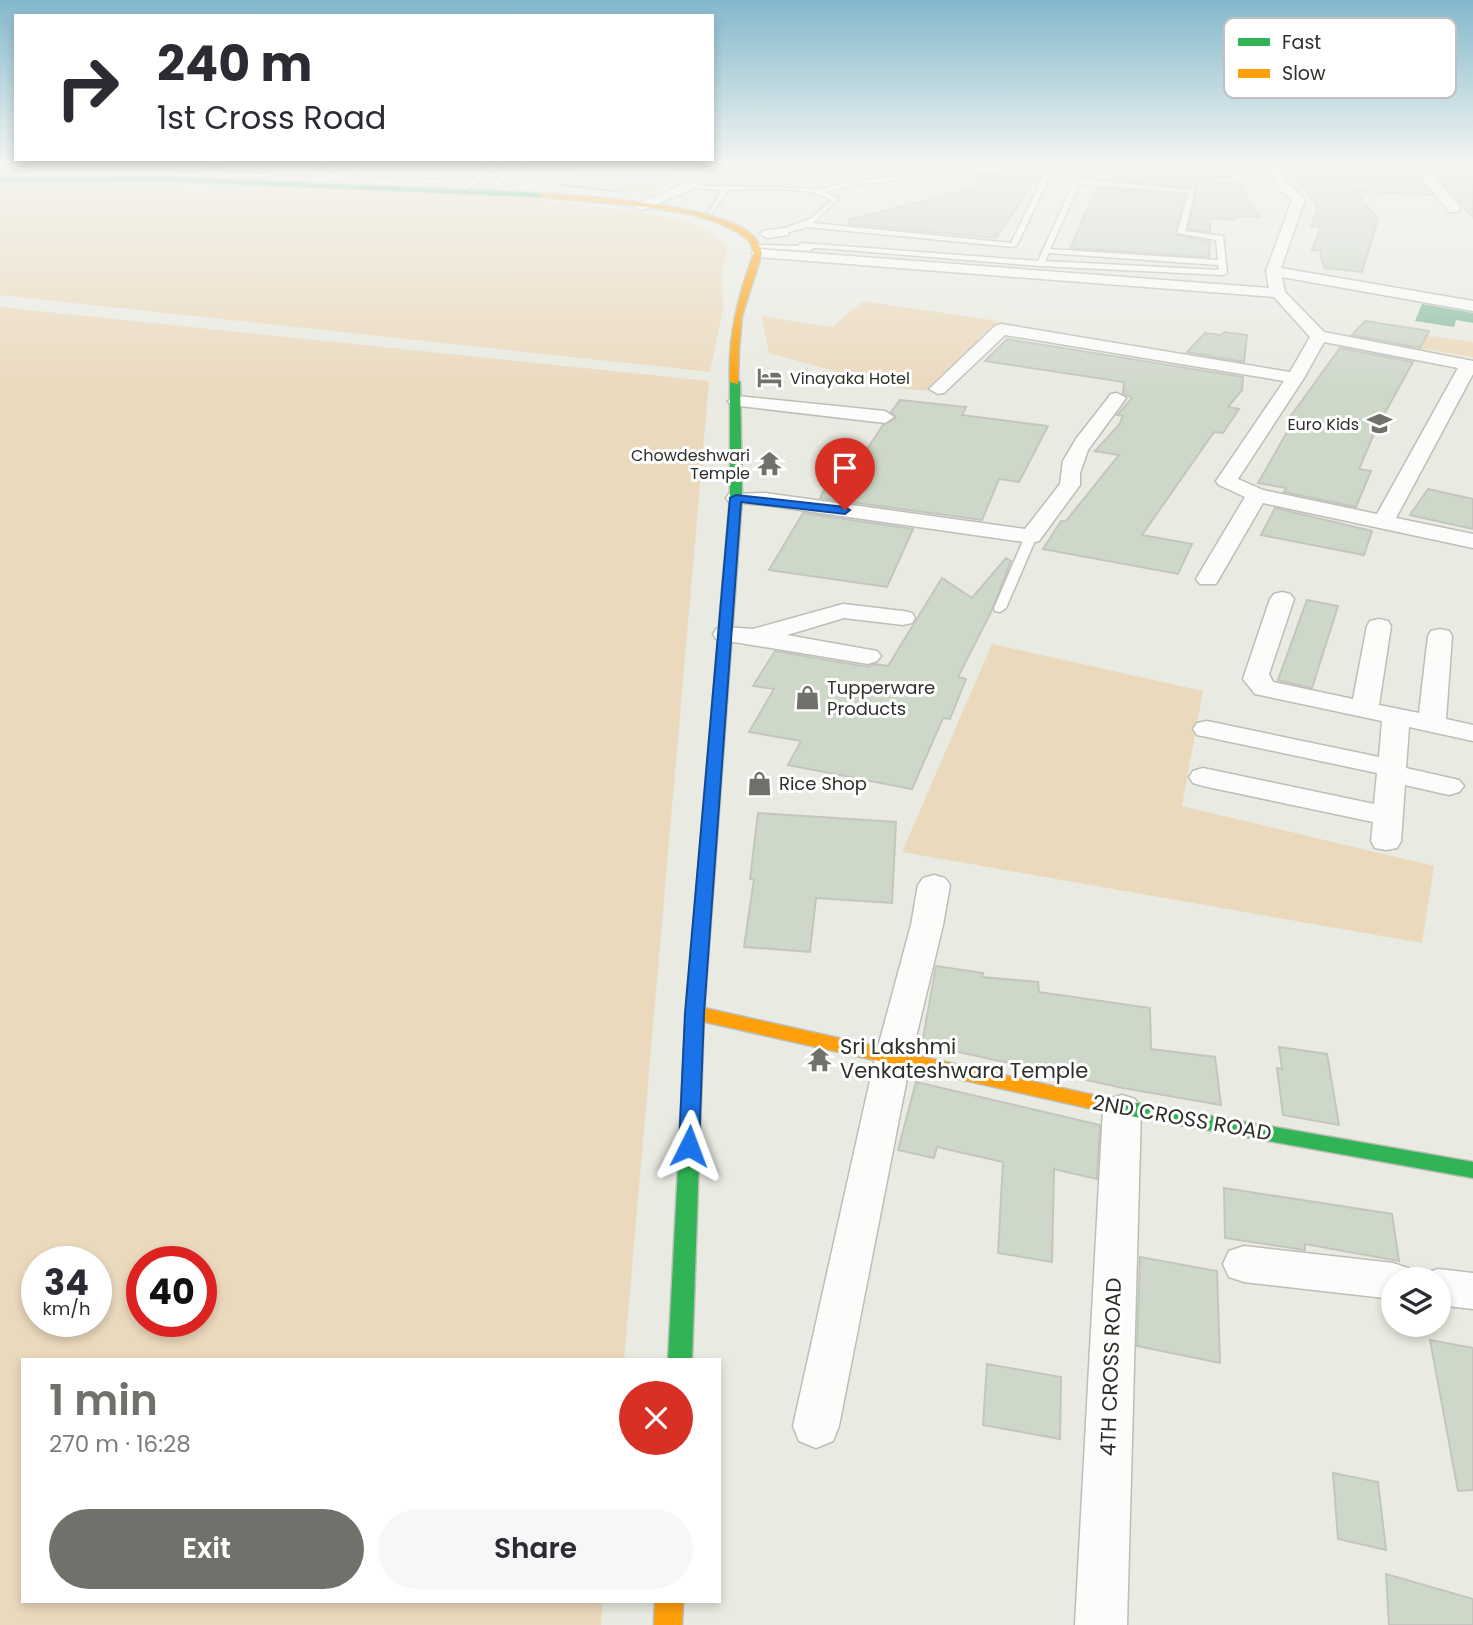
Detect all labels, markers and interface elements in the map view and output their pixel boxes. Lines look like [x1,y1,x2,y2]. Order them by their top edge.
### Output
legend [1224,18,1456,98]
text: Fast [1282,29,1321,56]
text: 240 m [157,30,312,98]
icon: right [42,42,133,133]
text: Slow [1282,60,1326,87]
text: 1st Cross Road [157,95,386,140]
hotel icon: Vinayaka Hotel [756,364,784,392]
place label: Vinayaka Hotel [790,367,910,390]
school or university icon: Euro Kids [1365,410,1393,438]
place label: Euro Kids [1287,413,1359,436]
pin [815,438,875,510]
place label: Chowdeshwari Temple [631,444,750,485]
icon: arrive [826,449,864,487]
temple icon: Chowdeshwari Temple [756,450,784,478]
place label: Tupperware Products [827,675,935,721]
shop icon: Tupperware Products [793,684,821,712]
shop icon: Rice Shop [745,770,773,798]
place label: Rice Shop [779,771,867,796]
place label: Sri Lakshmi Venkateshwara Temple [840,1032,1088,1085]
temple icon: Sri Lakshmi Venkateshwara Temple [806,1045,834,1073]
street label: 2ND CROSS ROAD [1090,1087,1274,1148]
position arrow [652,1109,726,1183]
speed limit sign: 40 [126,1246,217,1337]
text: 34 [44,1258,89,1307]
map controls [1381,1267,1451,1337]
button: layers [1381,1267,1451,1337]
street label: 4TH CROSS ROAD [1093,1277,1128,1457]
text: km/h [43,1296,90,1321]
text: 1 min [49,1371,158,1430]
button: close [619,1381,693,1455]
text: 270 m · 16:28 [49,1428,191,1460]
button: Exit [49,1509,364,1589]
button: Share [378,1509,693,1589]

